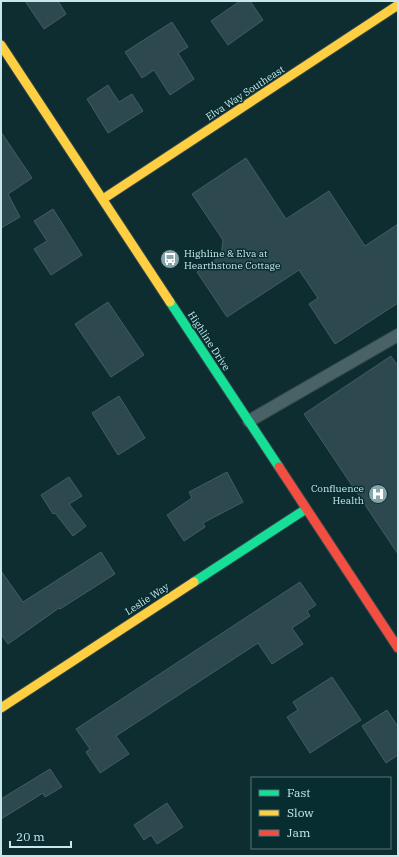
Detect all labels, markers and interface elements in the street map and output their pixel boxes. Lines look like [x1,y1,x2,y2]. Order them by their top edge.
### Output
street label: Elva Way Southeast [203,62,287,123]
place label: Highline & Elva at Hearthstone Cottage [184,247,280,272]
bus stop icon: Highline & Elva at Hearthstone Cottage [159,248,181,270]
street label: Highline Drive [185,309,233,373]
place label: Confluence Health [311,482,364,507]
hospital icon: Confluence Health [367,483,389,505]
street label: Leslie Way [123,580,172,618]
legend [251,777,391,849]
text: Fast [287,785,311,800]
text: Slow [287,805,314,820]
scale bar [10,823,71,849]
text: Jam [287,825,311,840]
text: 20 m [16,829,45,844]

